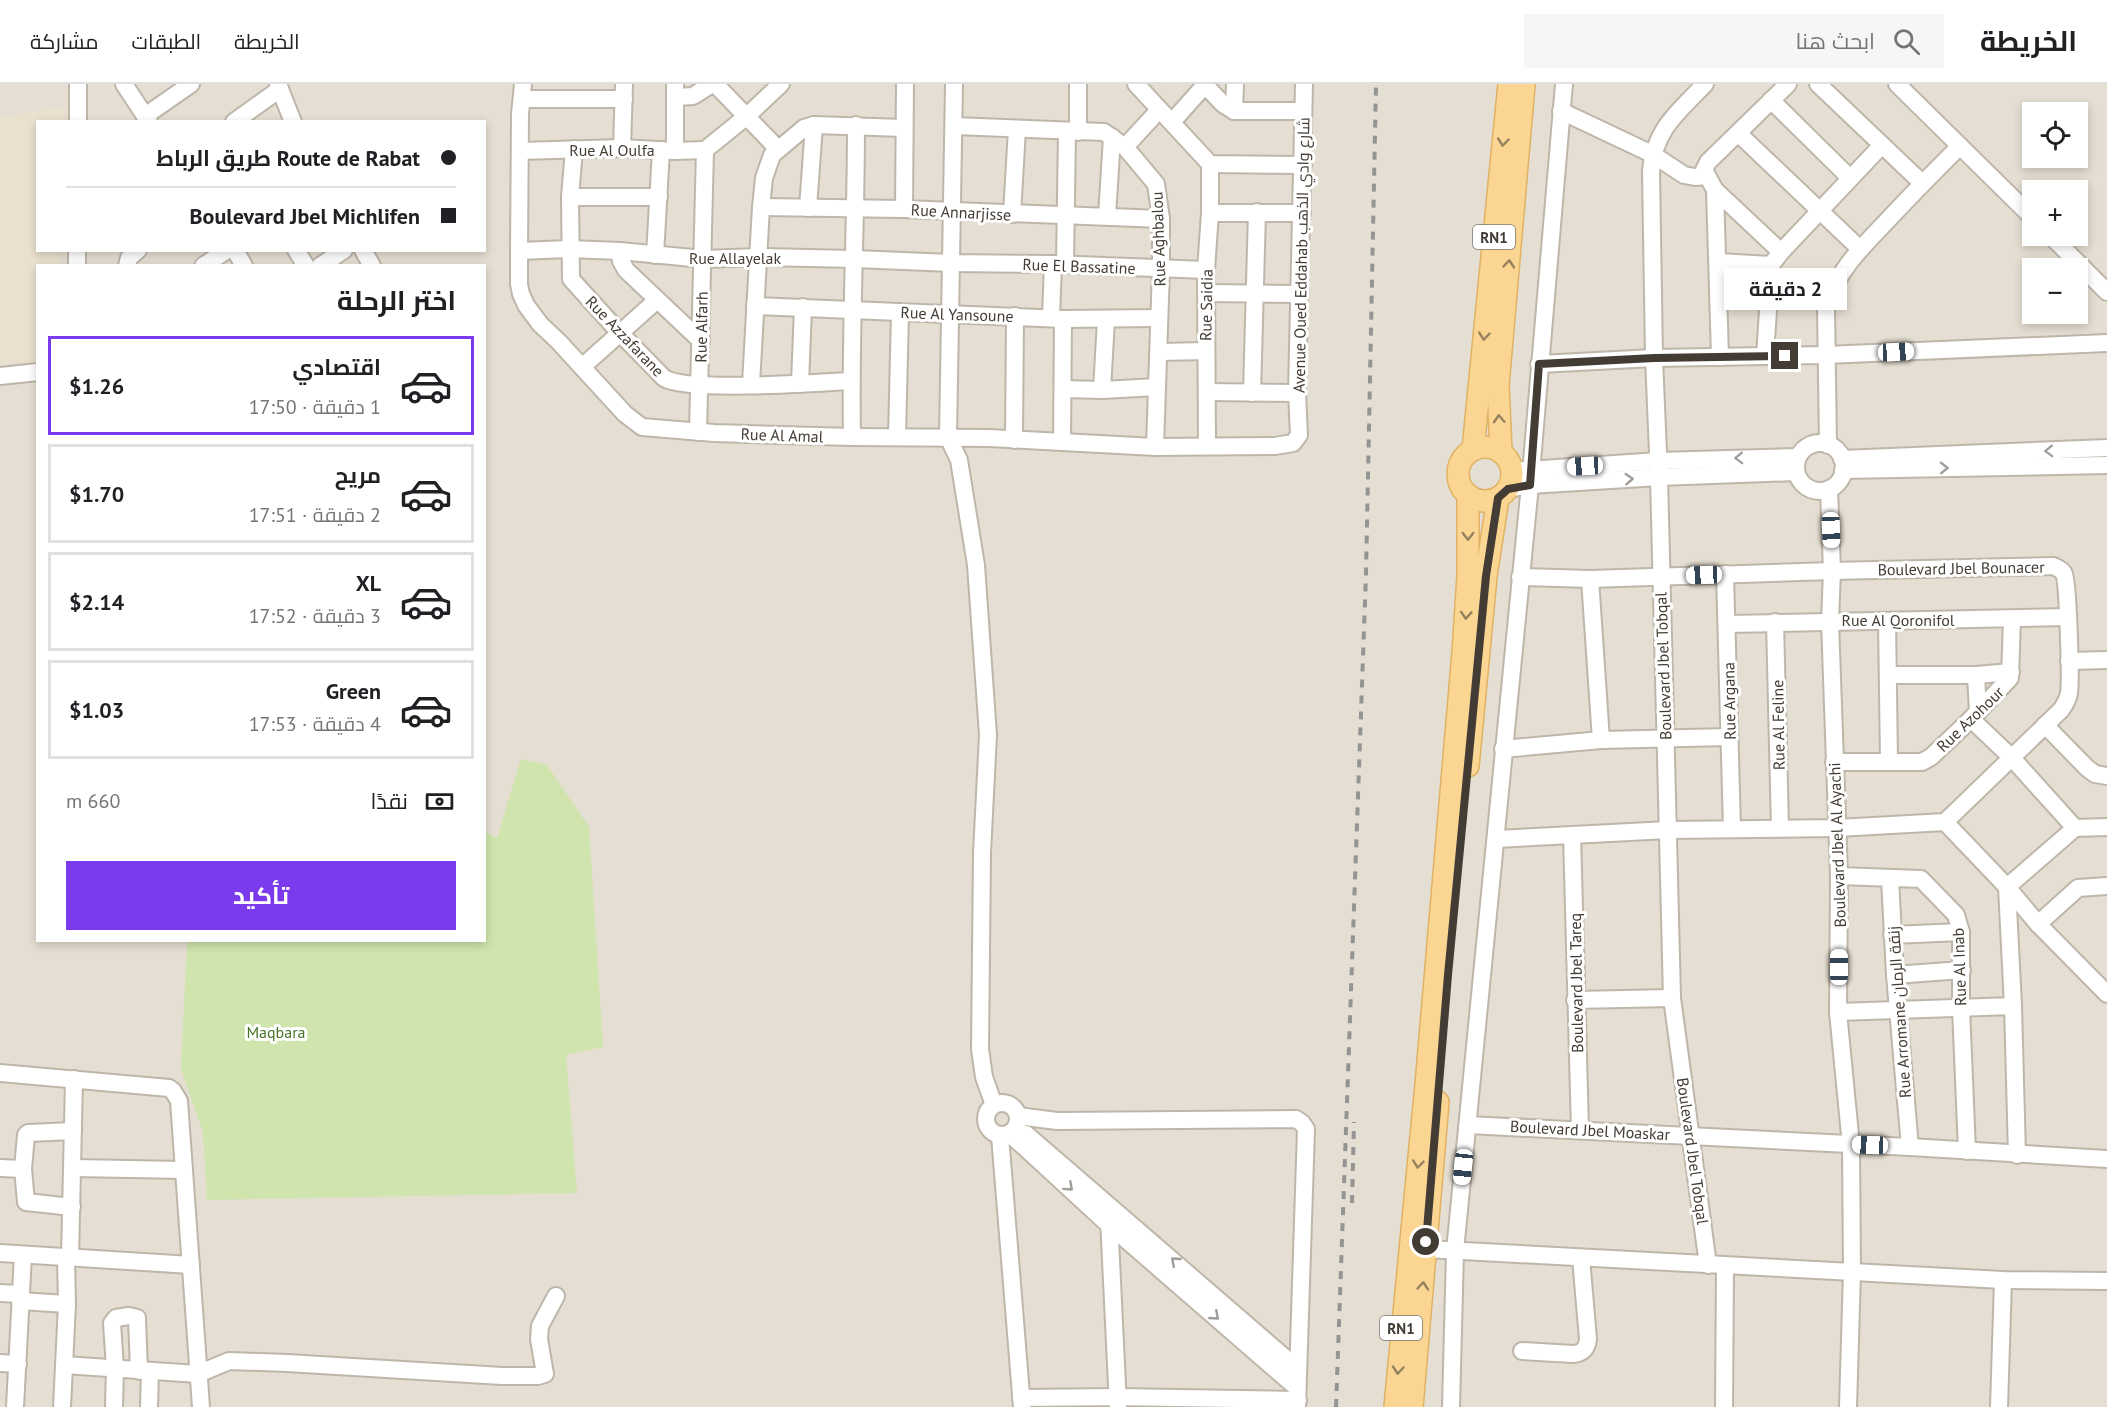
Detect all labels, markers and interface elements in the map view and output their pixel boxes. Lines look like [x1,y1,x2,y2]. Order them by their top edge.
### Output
search box [1524,14,1944,68]
text: الخريطة [1980,22,2077,59]
icon: search [1890,25,1923,58]
text: ابحث هنا [1796,27,1875,55]
text: مشاركة [30,28,99,55]
text: الطبقات [132,28,201,55]
text: الخريطة [234,28,300,55]
map controls [2022,102,2088,324]
button: locate [2022,102,2088,168]
street label: Avenue Oued Eddahab شارع وادي الذهب [1289,117,1317,393]
one-way arrow [1497,138,1510,147]
street label: Rue Al Oulfa [569,140,655,160]
text: Route de Rabat طريق الرباط [156,144,420,172]
button: + [2022,180,2088,246]
street label: Rue Aghbalou [1146,191,1170,287]
street label: Rue Annarjisse [910,199,1012,225]
text: Boulevard Jbel Michlifen [190,202,420,230]
road number: RN1 [1473,225,1515,249]
street label: Rue Allayelak [689,248,781,268]
street label: Rue El Bassatine [1022,254,1136,278]
button: − [2022,258,2088,324]
one-way arrow [1502,260,1515,269]
street label: Rue Saidia [1195,269,1217,341]
callout: 2 دقيقة [1724,269,1846,311]
text: 2 دقيقة [1749,276,1822,302]
text: اختر الرحلة [337,283,456,317]
street label: Rue Azzafarane [582,291,668,381]
street label: Rue Alfarh [690,291,712,363]
street label: Rue Al Yansoune [900,302,1014,326]
one-way arrow [1478,332,1491,341]
route end [1771,342,1798,369]
car [1878,342,1914,362]
text: اقتصادي [292,353,381,381]
icon: car [399,359,453,413]
text: $1.26 [69,372,124,400]
text: 1 دقيقة · 17:50 [249,394,381,420]
one-way arrow [1493,414,1506,423]
street label: Rue Al Amal [740,424,824,446]
one-way arrow [2044,444,2053,457]
one-way arrow [1735,452,1744,465]
car [1567,456,1603,476]
text: مريح [335,461,381,489]
one-way arrow [1939,462,1948,475]
icon: car [399,467,453,521]
one-way arrow [1625,472,1634,485]
text: $1.70 [69,480,124,508]
text: 2 دقيقة · 17:51 [249,502,381,528]
car [1821,512,1841,548]
one-way arrow [1462,531,1474,540]
street label: Boulevard Jbel Bounacer [1877,557,2045,579]
car [1686,565,1722,585]
text: XL [356,569,381,597]
icon: car [399,575,453,629]
text: $2.14 [69,588,124,616]
street label: Boulevard Jbel Tobqal [1650,591,1676,740]
text: 3 دقيقة · 17:52 [249,603,381,629]
one-way arrow [1459,610,1472,619]
street label: Rue Al Qoronifol [1842,610,1955,630]
street label: Rue Argana [1718,662,1740,740]
text: Green [326,677,381,705]
street label: Rue Al Feline [1767,680,1789,770]
street label: Rue Azohour [1932,682,2008,756]
icon: car [399,683,453,737]
text: $1.03 [69,696,124,724]
text: 4 دقيقة · 17:53 [249,711,381,737]
street label: Boulevard Jbel Al Ayachi [1824,762,1850,928]
icon: cash [423,785,456,818]
text: نقدًا [370,787,408,815]
text: 660 m [66,788,120,814]
button: تأكيد [66,861,456,930]
street label: Boulevard Jbel Tareq [1565,913,1587,1053]
street label: Rue Arromane زنقة الرمان [1883,925,1916,1099]
street label: Rue Al Inab [1948,928,1970,1006]
car [1830,949,1848,985]
park label: Maqbara [246,1022,306,1042]
street label: Boulevard Jbel Tobqal [1673,1076,1713,1226]
street label: Boulevard Jbel Moaskar [1509,1116,1671,1144]
car [1852,1135,1888,1155]
car [1452,1148,1474,1186]
one-way arrow [1412,1160,1425,1169]
one-way arrow [1062,1180,1072,1191]
route start [1412,1228,1439,1255]
one-way arrow [1171,1257,1182,1268]
one-way arrow [1416,1281,1429,1290]
one-way arrow [1208,1309,1219,1320]
road number: RN1 [1380,1316,1422,1340]
one-way arrow [1392,1365,1405,1375]

